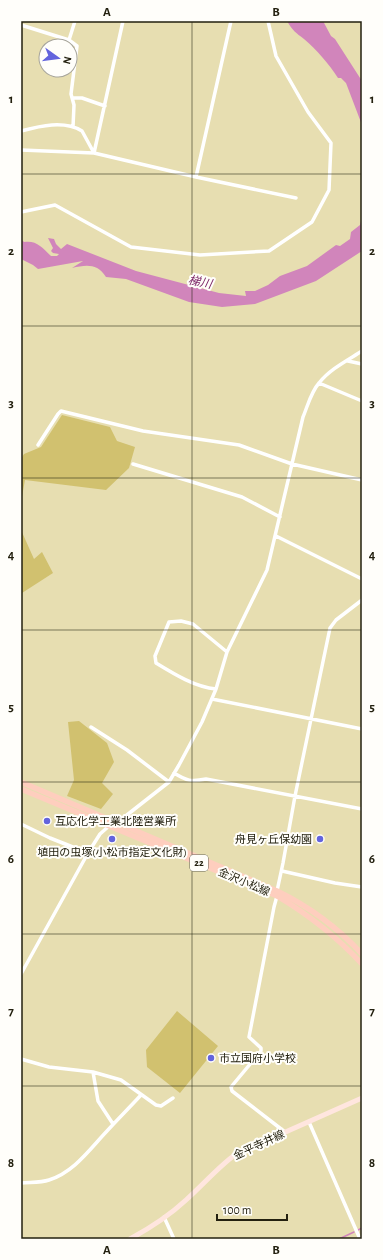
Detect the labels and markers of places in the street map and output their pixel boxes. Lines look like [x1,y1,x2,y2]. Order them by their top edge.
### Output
place label: 互応化学工業北陸営業所 [55,815,177,827]
marker: 互応化学工業北陸営業所 [42,816,52,826]
place label: 舟見ヶ丘保幼園 [235,833,312,845]
marker: 埴田の虫塚(小松市指定文化財) [107,834,117,844]
marker: 舟見ヶ丘保幼園 [315,834,325,844]
place label: 埴田の虫塚(小松市指定文化財) [37,846,187,858]
place label: 市立国府小学校 [219,1052,296,1064]
marker: 市立国府小学校 [206,1053,216,1063]

